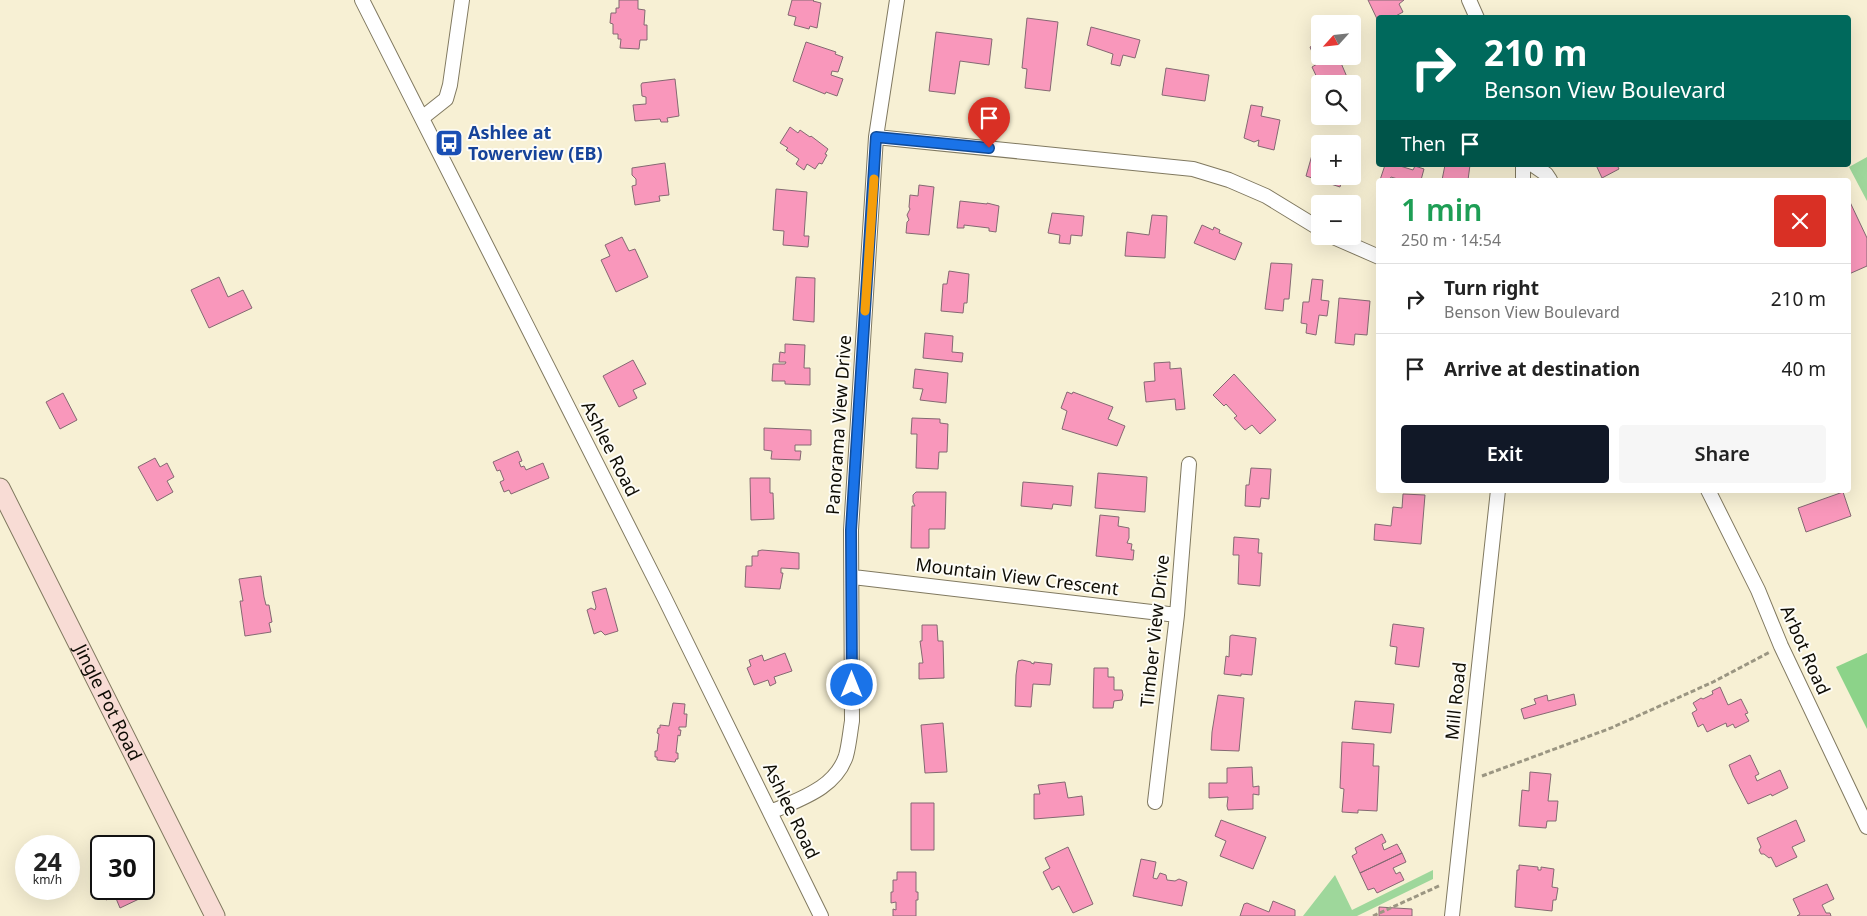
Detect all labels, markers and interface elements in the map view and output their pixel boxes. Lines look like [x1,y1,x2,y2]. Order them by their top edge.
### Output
north arrow [1311,15,1361,65]
map controls [1311,15,1361,245]
text: 210 m [1484,29,1587,76]
icon: right [1401,35,1466,100]
text: Benson View Boulevard [1484,74,1726,104]
button: search [1311,75,1361,125]
pin [968,97,1010,148]
icon: arrive [975,104,1003,132]
place label: Ashlee at Towerview (EB) [468,120,603,165]
bus stop icon: Ashlee at Towerview (EB) [434,128,464,158]
icon: arrive [1456,130,1484,158]
text: Then [1401,131,1446,157]
button: + [1311,135,1361,185]
text: 1 min [1401,189,1482,230]
button: − [1311,195,1361,245]
button: close [1774,195,1826,247]
text: 250 m · 14:54 [1401,229,1501,251]
text: Turn right [1444,275,1539,301]
icon: right [1401,285,1429,313]
text: 210 m [1771,286,1826,312]
text: Benson View Boulevard [1444,301,1620,323]
street label: Panorama View Drive [820,334,856,516]
icon: arrive [1401,355,1429,383]
text: Arrive at destination [1444,356,1640,382]
text: 40 m [1782,356,1826,382]
street label: Ashlee Road [577,397,645,500]
button: Exit [1401,425,1609,483]
button: Share [1619,425,1826,483]
street label: Mountain View Crescent [914,552,1120,600]
street label: Timber View Drive [1134,553,1174,708]
street label: Arbot Road [1776,601,1836,698]
street label: Jingle Pot Road [68,638,148,764]
position arrow [825,658,877,710]
street label: Mill Road [1439,661,1471,741]
street label: Ashlee Road [758,759,826,863]
speed limit sign: 30 [90,835,155,900]
text: 24 [33,844,62,878]
text: km/h [33,871,62,888]

